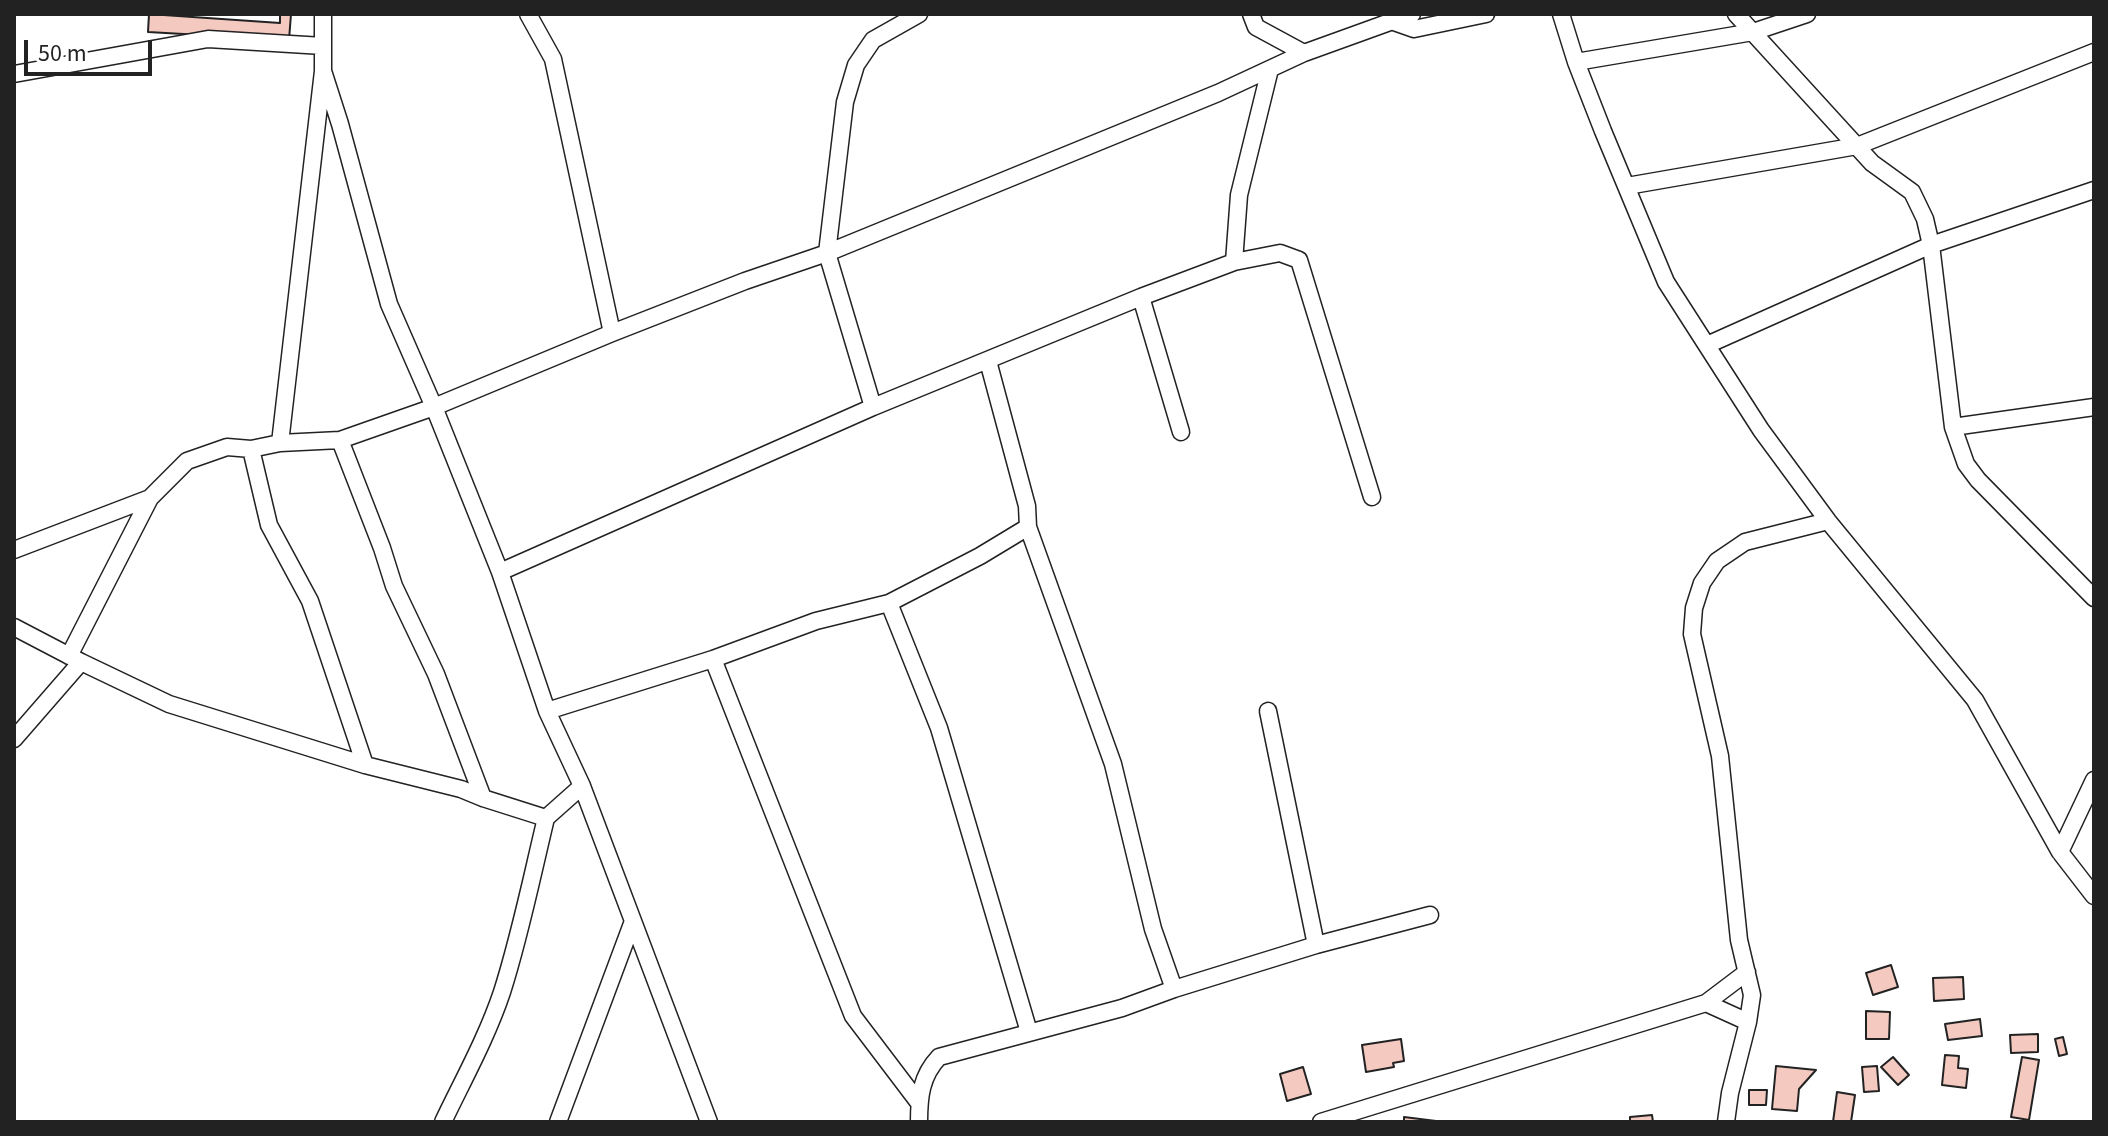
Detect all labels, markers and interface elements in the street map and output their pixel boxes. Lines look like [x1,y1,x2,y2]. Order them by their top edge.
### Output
scale bar [28,24,156,74]
text: 50 m [38,36,87,71]

